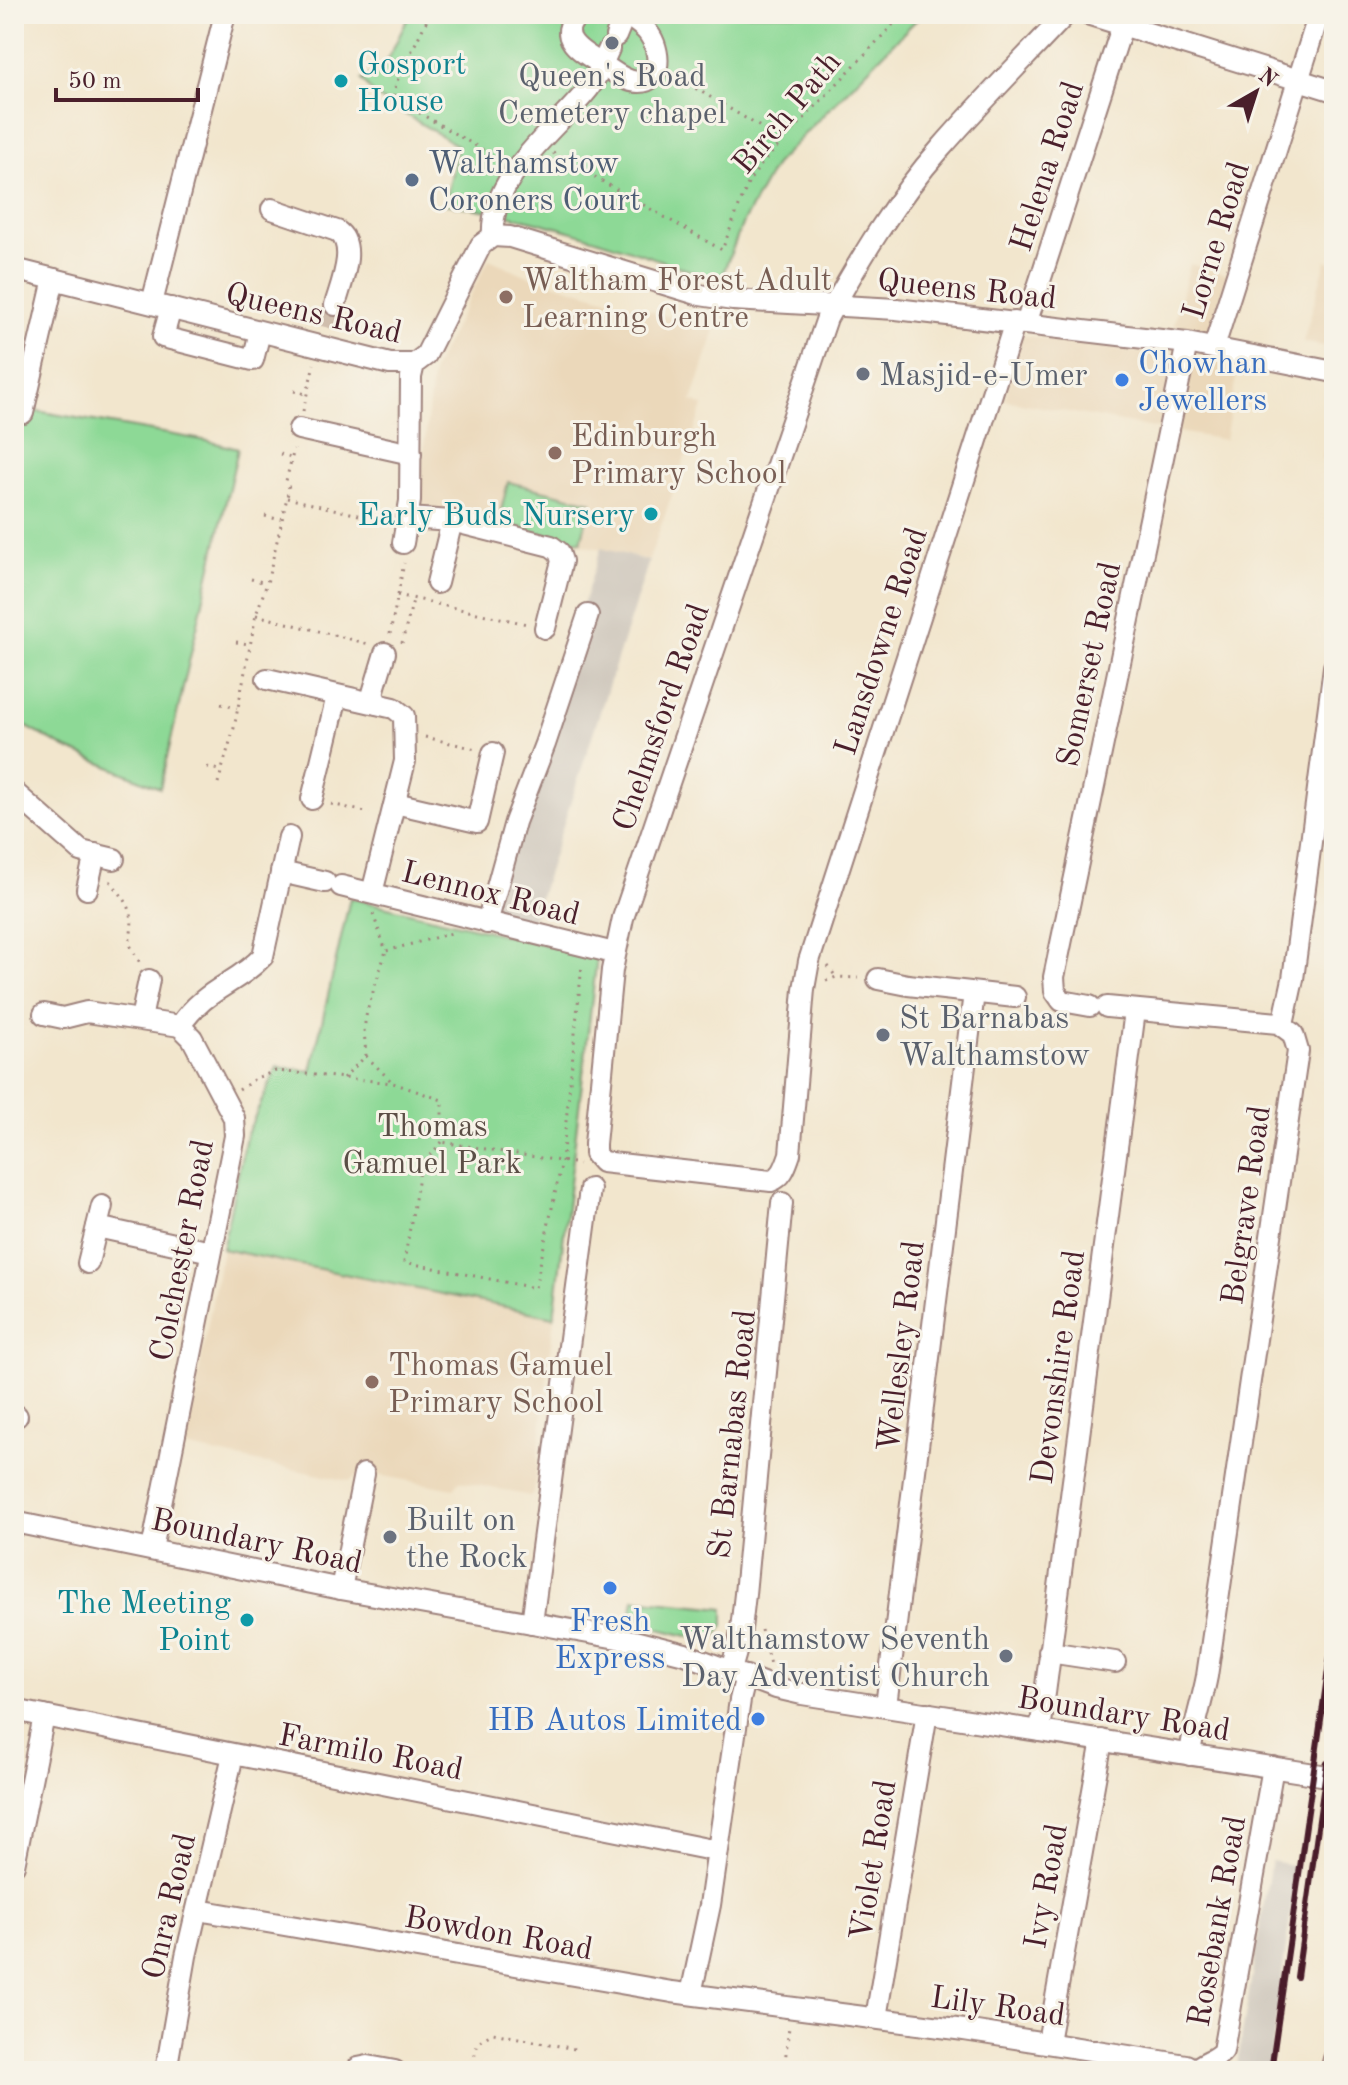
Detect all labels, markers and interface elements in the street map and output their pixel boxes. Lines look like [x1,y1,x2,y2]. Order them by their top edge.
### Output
marker: Queen's Road Cemetery chapel [603,34,621,52]
street label: Birch Path [728,47,848,181]
place label: Gosport House [357,50,467,119]
scale bar [56,52,198,102]
north arrow [1216,52,1296,132]
place label: Queen's Road Cemetery chapel [498,62,726,131]
text: N [1254,64,1281,92]
text: 50 m [68,70,122,94]
marker: Gosport House [332,72,350,90]
street label: Helena Road [1006,78,1091,256]
place label: Walthamstow Coroners Court [428,149,641,218]
street label: Lorne Road [1179,158,1257,323]
marker: Walthamstow Coroners Court [403,171,421,189]
place label: Waltham Forest Adult Learning Centre [522,266,832,335]
street label: Queens Road [875,266,1058,316]
street label: Queens Road [222,279,405,351]
marker: Waltham Forest Adult Learning Centre [497,288,515,306]
place label: Chowhan Jewellers [1138,349,1268,418]
place label: Masjid-e-Umer [879,361,1088,393]
marker: Masjid-e-Umer [854,365,872,383]
marker: Chowhan Jewellers [1113,371,1131,389]
place label: Edinburgh Primary School [571,422,786,491]
marker: Edinburgh Primary School [546,444,564,462]
place label: Early Buds Nursery [357,501,635,533]
marker: Early Buds Nursery [642,505,660,523]
street label: Lansdowne Road [831,524,935,760]
street label: Somerset Road [1054,559,1128,770]
street label: Chelmsford Road [609,600,717,836]
street label: Lennox Road [398,857,583,933]
place label: St Barnabas Walthamstow [899,1004,1090,1073]
marker: St Barnabas Walthamstow [874,1026,892,1044]
street label: Belgrave Road [1218,1104,1278,1307]
park label: Thomas Gamuel Park [342,1112,522,1181]
street label: Colchester Road [147,1137,221,1364]
street label: Wellesley Road [874,1239,932,1454]
street label: Devonshire Road [1028,1248,1092,1487]
street label: St Barnabas Road [705,1308,763,1561]
place label: Thomas Gamuel Primary School [388,1351,613,1420]
marker: Thomas Gamuel Primary School [363,1373,381,1391]
street label: Boundary Road [148,1505,365,1581]
place label: Built on the Rock [406,1506,528,1575]
marker: Built on the Rock [381,1528,399,1546]
marker: Fresh Express [601,1579,619,1597]
place label: The Meeting Point [56,1589,231,1658]
place label: Fresh Express [555,1607,665,1676]
marker: The Meeting Point [238,1611,256,1629]
place label: Walthamstow Seventh Day Adventist Church [679,1625,990,1694]
marker: Walthamstow Seventh Day Adventist Church [997,1647,1015,1665]
street label: Boundary Road [1015,1683,1232,1749]
place label: HB Autos Limited [488,1706,742,1738]
marker: HB Autos Limited [749,1710,767,1728]
street label: Farmilo Road [275,1720,465,1788]
street label: Violet Road [846,1778,903,1943]
street label: Rosebank Road [1185,1813,1253,2030]
street label: Ivy Road [1021,1821,1075,1952]
street label: Onra Road [139,1831,203,1983]
street label: Bowdon Road [402,1903,595,1967]
street label: Lily Road [928,1983,1067,2033]

